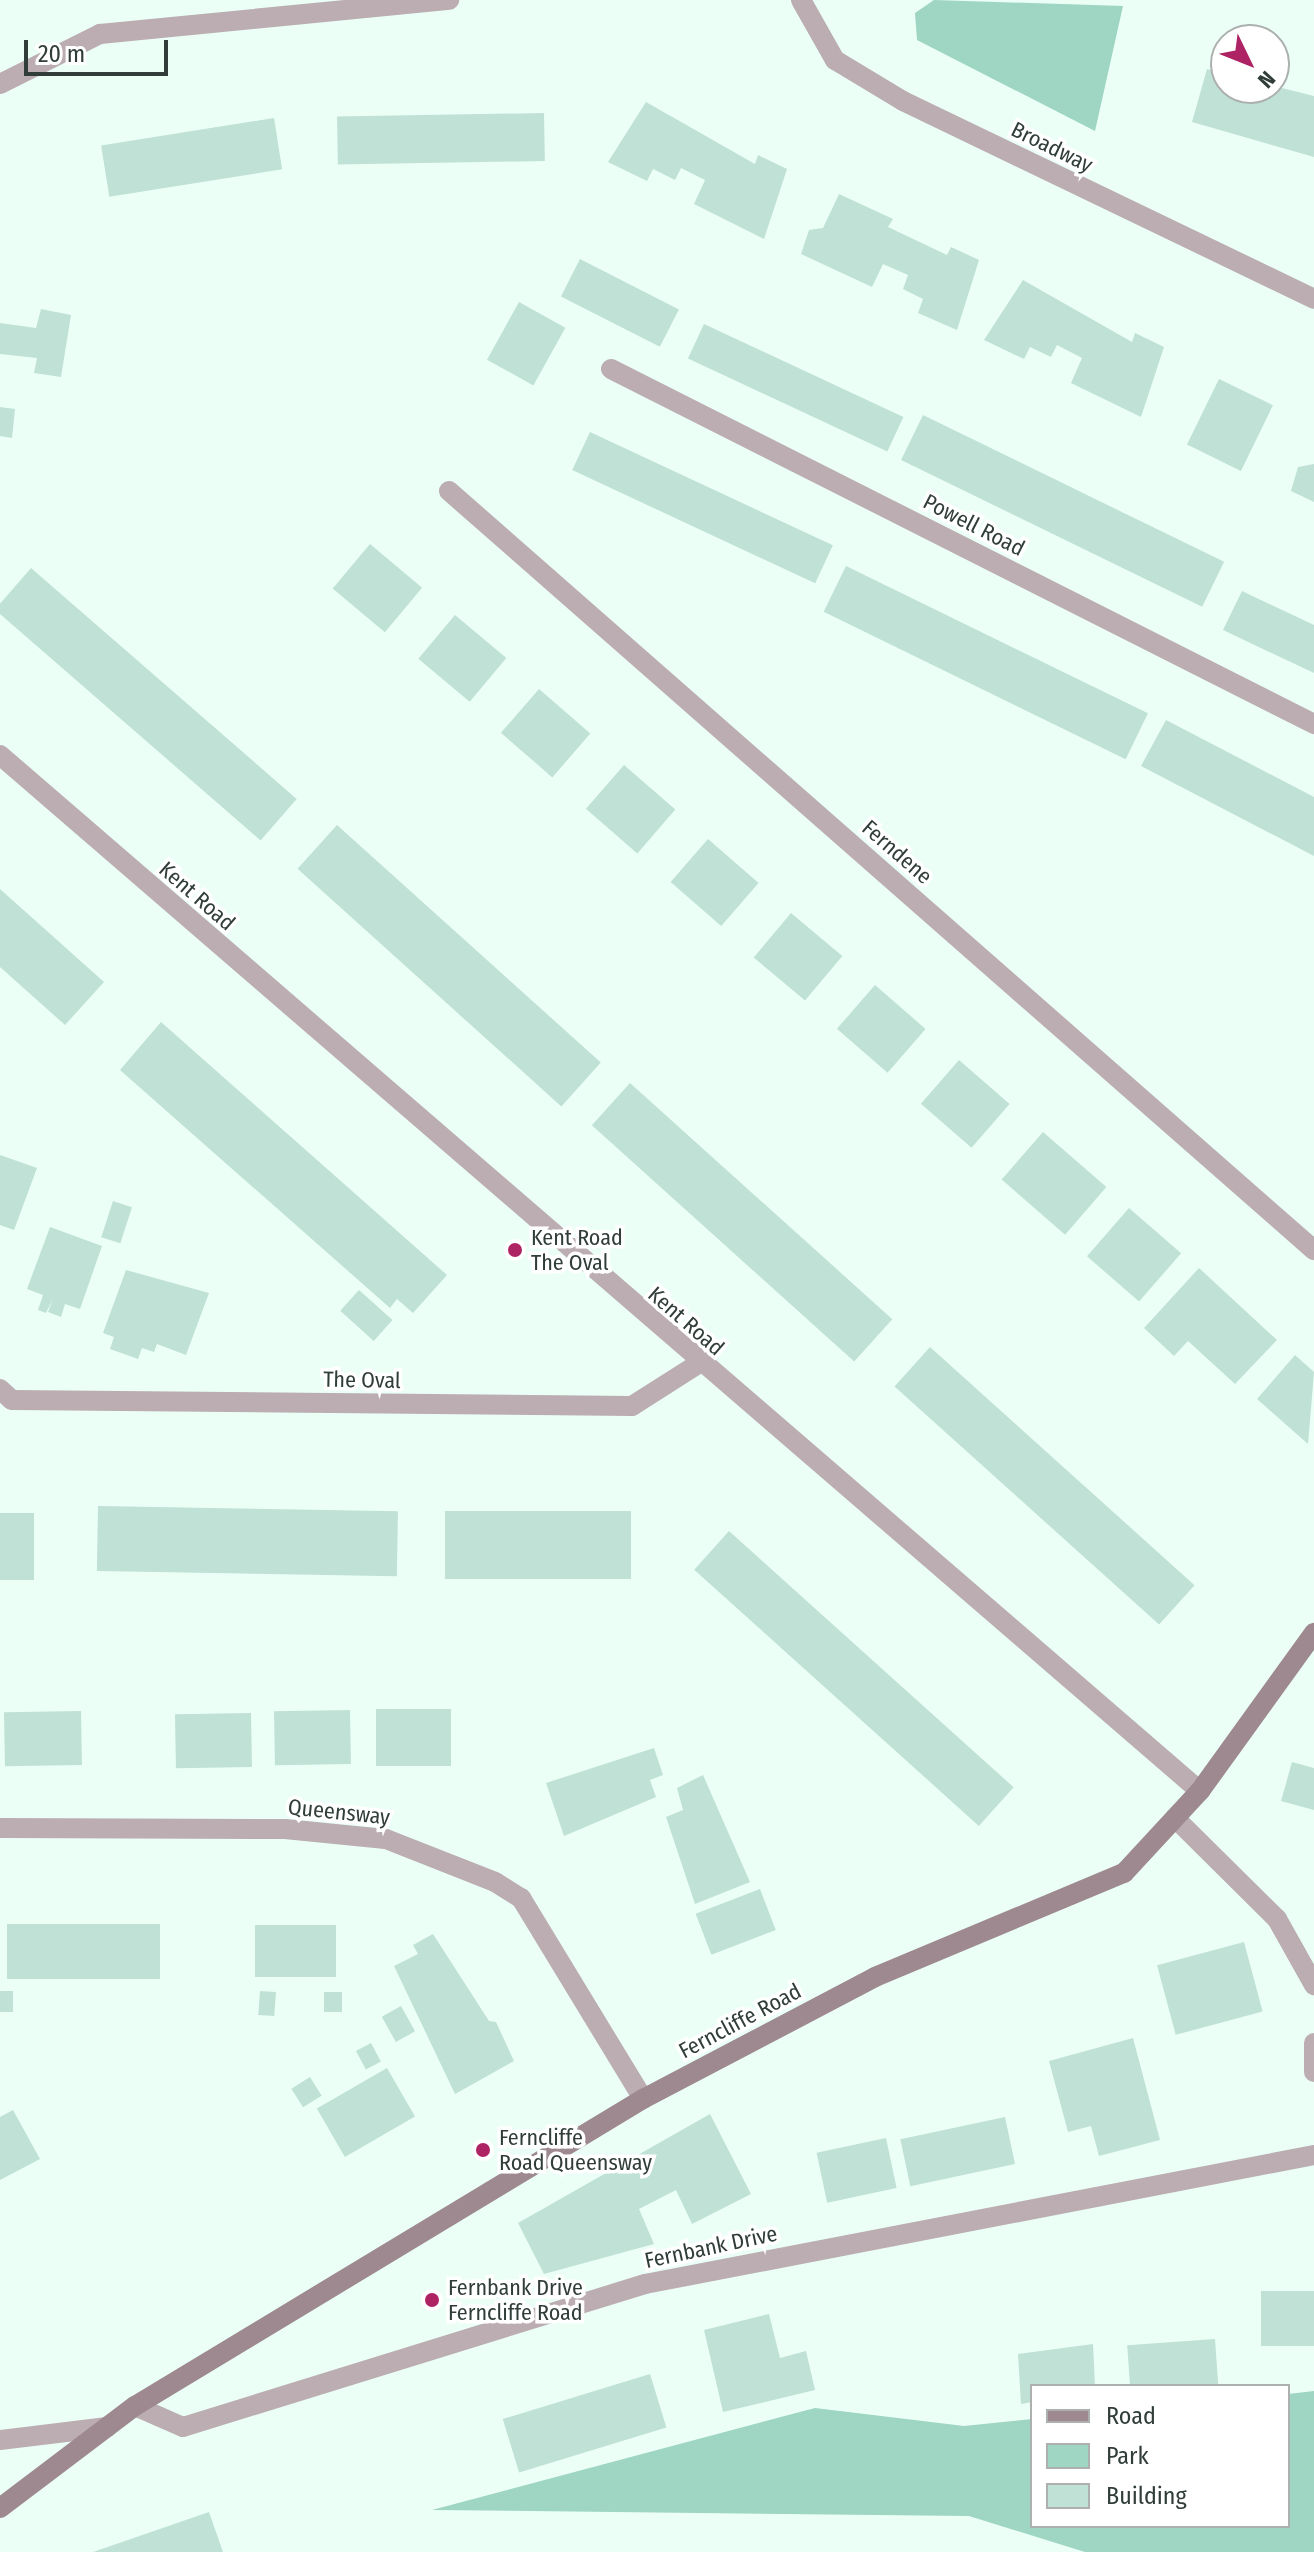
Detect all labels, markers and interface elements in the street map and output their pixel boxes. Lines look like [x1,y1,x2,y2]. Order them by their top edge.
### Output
scale bar [28,24,172,74]
north arrow [1210,24,1290,104]
text: 20 m [38,40,85,68]
text: N [1252,65,1281,93]
street label: Broadway [1007,116,1097,178]
street label: Powell Road [919,488,1029,562]
street label: Ferndene [857,814,937,890]
street label: Kent Road [154,856,240,936]
place label: Kent Road The Oval [531,1224,623,1276]
marker: Kent Road The Oval [506,1241,524,1259]
street label: Kent Road [643,1281,729,1361]
street label: The Oval [323,1366,401,1394]
street label: Queensway [287,1794,391,1830]
street label: Ferncliffe Road [674,1978,806,2064]
place label: Ferncliffe Road Queensway [499,2124,652,2176]
marker: Ferncliffe Road Queensway [474,2141,492,2159]
street label: Fernbank Drive [642,2220,780,2274]
place label: Fernbank Drive Ferncliffe Road [448,2274,583,2326]
marker: Fernbank Drive Ferncliffe Road [423,2291,441,2309]
legend [1030,2384,1290,2528]
text: Road [1106,2402,1156,2430]
text: Park [1106,2442,1149,2470]
text: Building [1106,2482,1187,2510]

